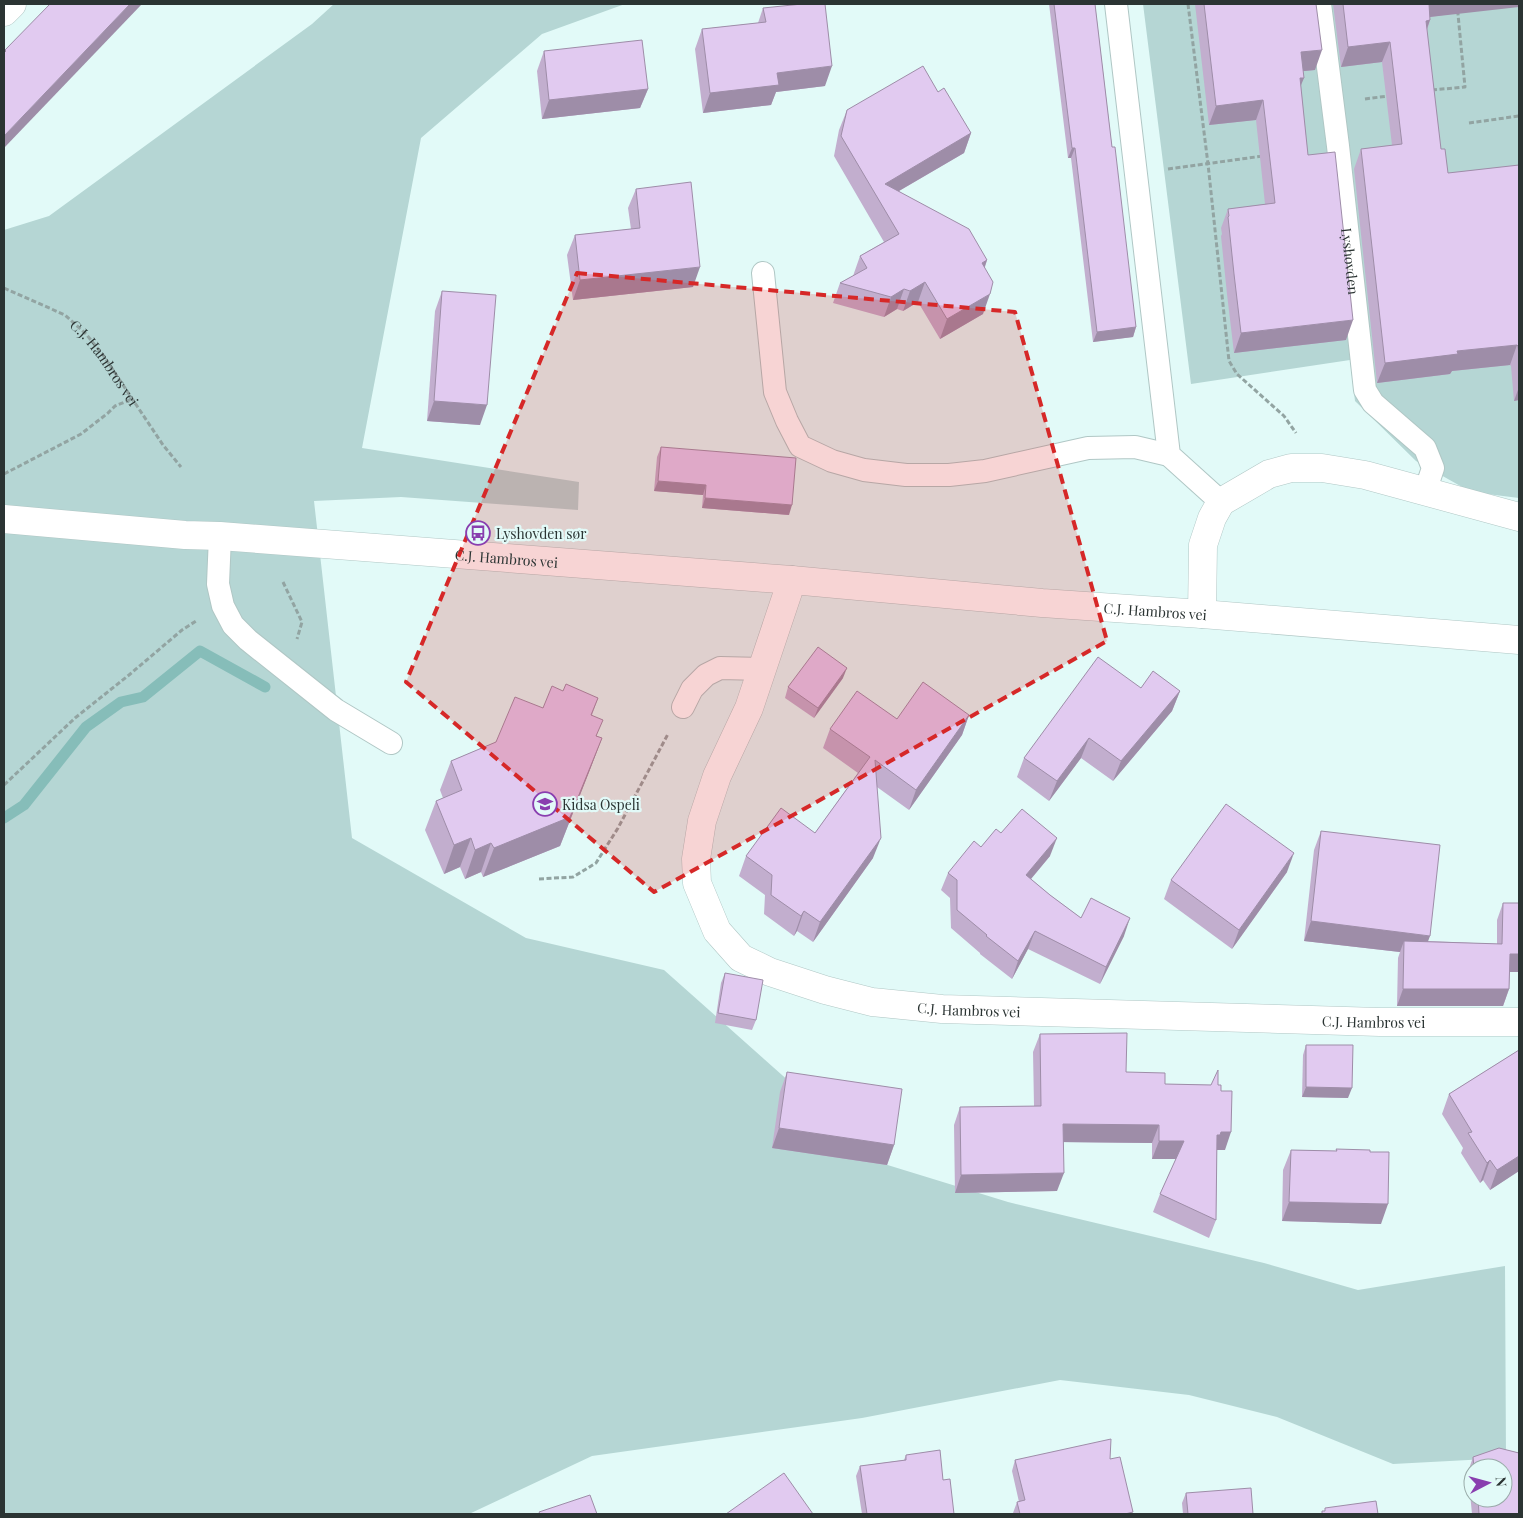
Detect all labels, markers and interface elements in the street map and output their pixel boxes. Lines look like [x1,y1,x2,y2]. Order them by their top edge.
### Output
street label: Lyshovden [1338,227,1364,296]
street label: C.J. Hambros vei [66,315,143,409]
bus stop icon: Lyshovden sør [465,520,491,546]
place label: Lyshovden sør [496,524,587,543]
street label: C.J. Hambros vei [454,545,559,571]
street label: C.J. Hambros vei [1103,598,1208,624]
school or university icon: Kidsa Ospeli [532,791,558,817]
place label: Kidsa Ospeli [562,795,640,814]
street label: C.J. Hambros vei [916,997,1021,1021]
street label: C.J. Hambros vei [1322,1011,1425,1032]
north arrow [1463,1458,1513,1508]
text: N [1491,1476,1511,1488]

